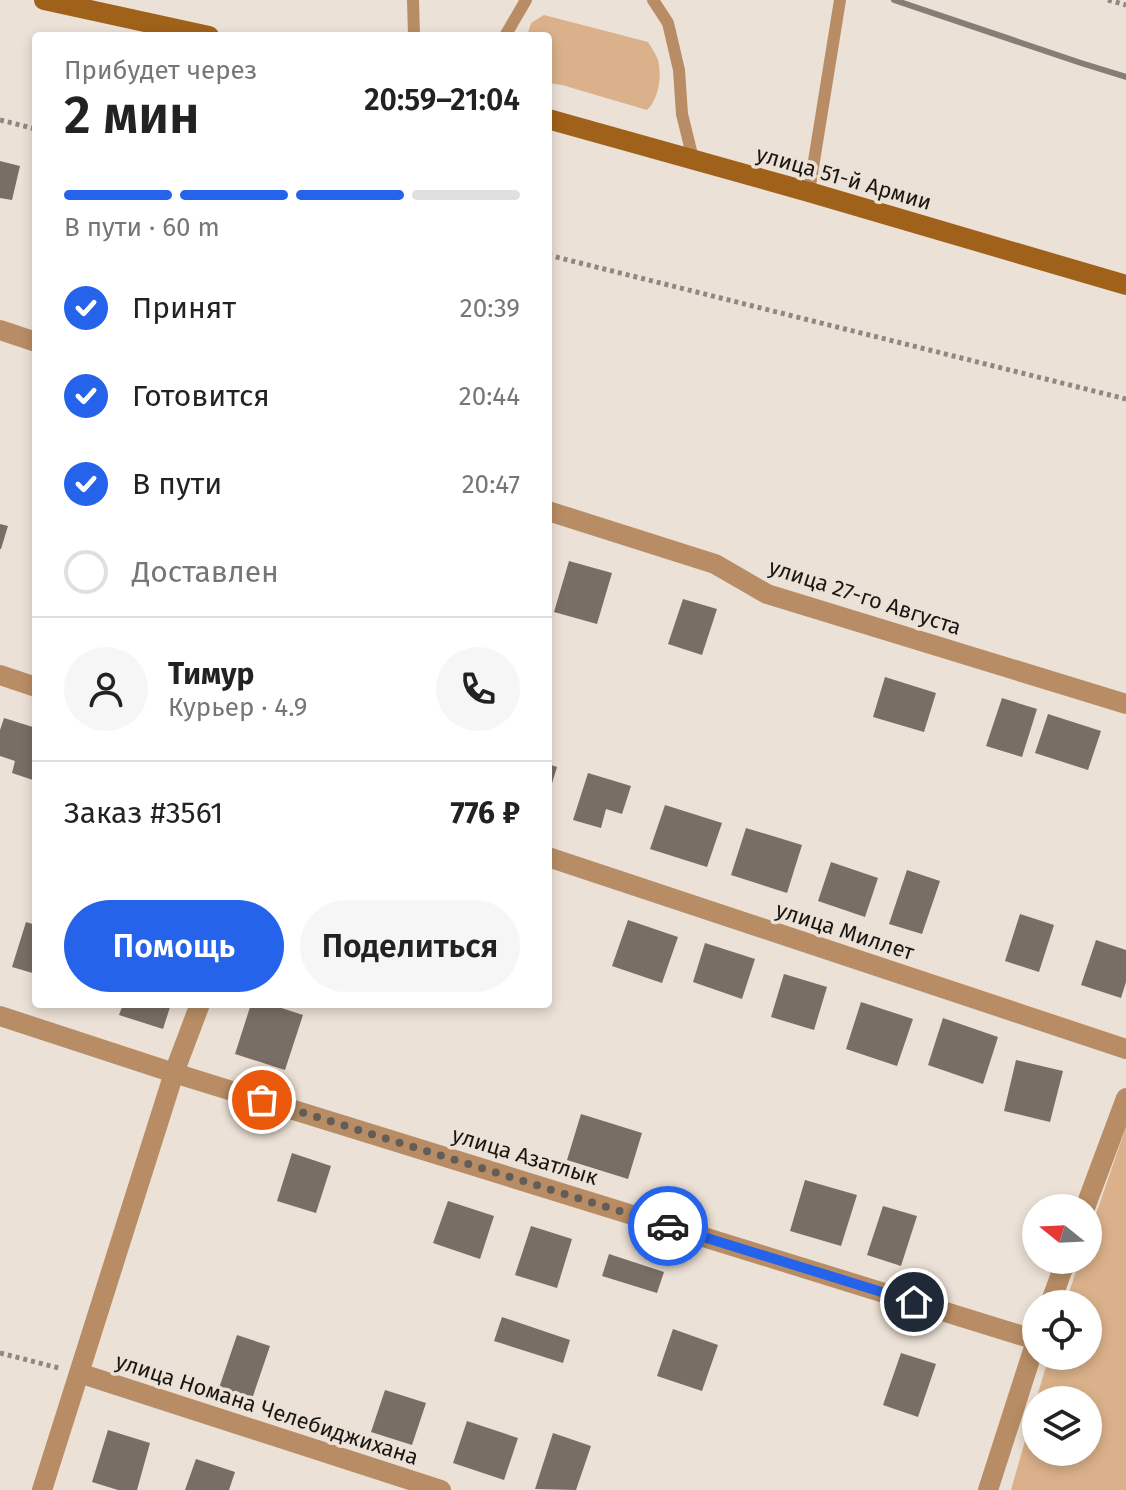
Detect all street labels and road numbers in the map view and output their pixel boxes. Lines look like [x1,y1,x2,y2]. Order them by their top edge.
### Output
street label: улица 51-й Армии [753,140,935,216]
street label: улица 27-го Августа [765,553,965,641]
street label: улица Миллет [772,896,918,966]
street label: улица Азатлык [449,1121,602,1191]
street label: улица Номана Челебиджихана [112,1347,422,1471]

